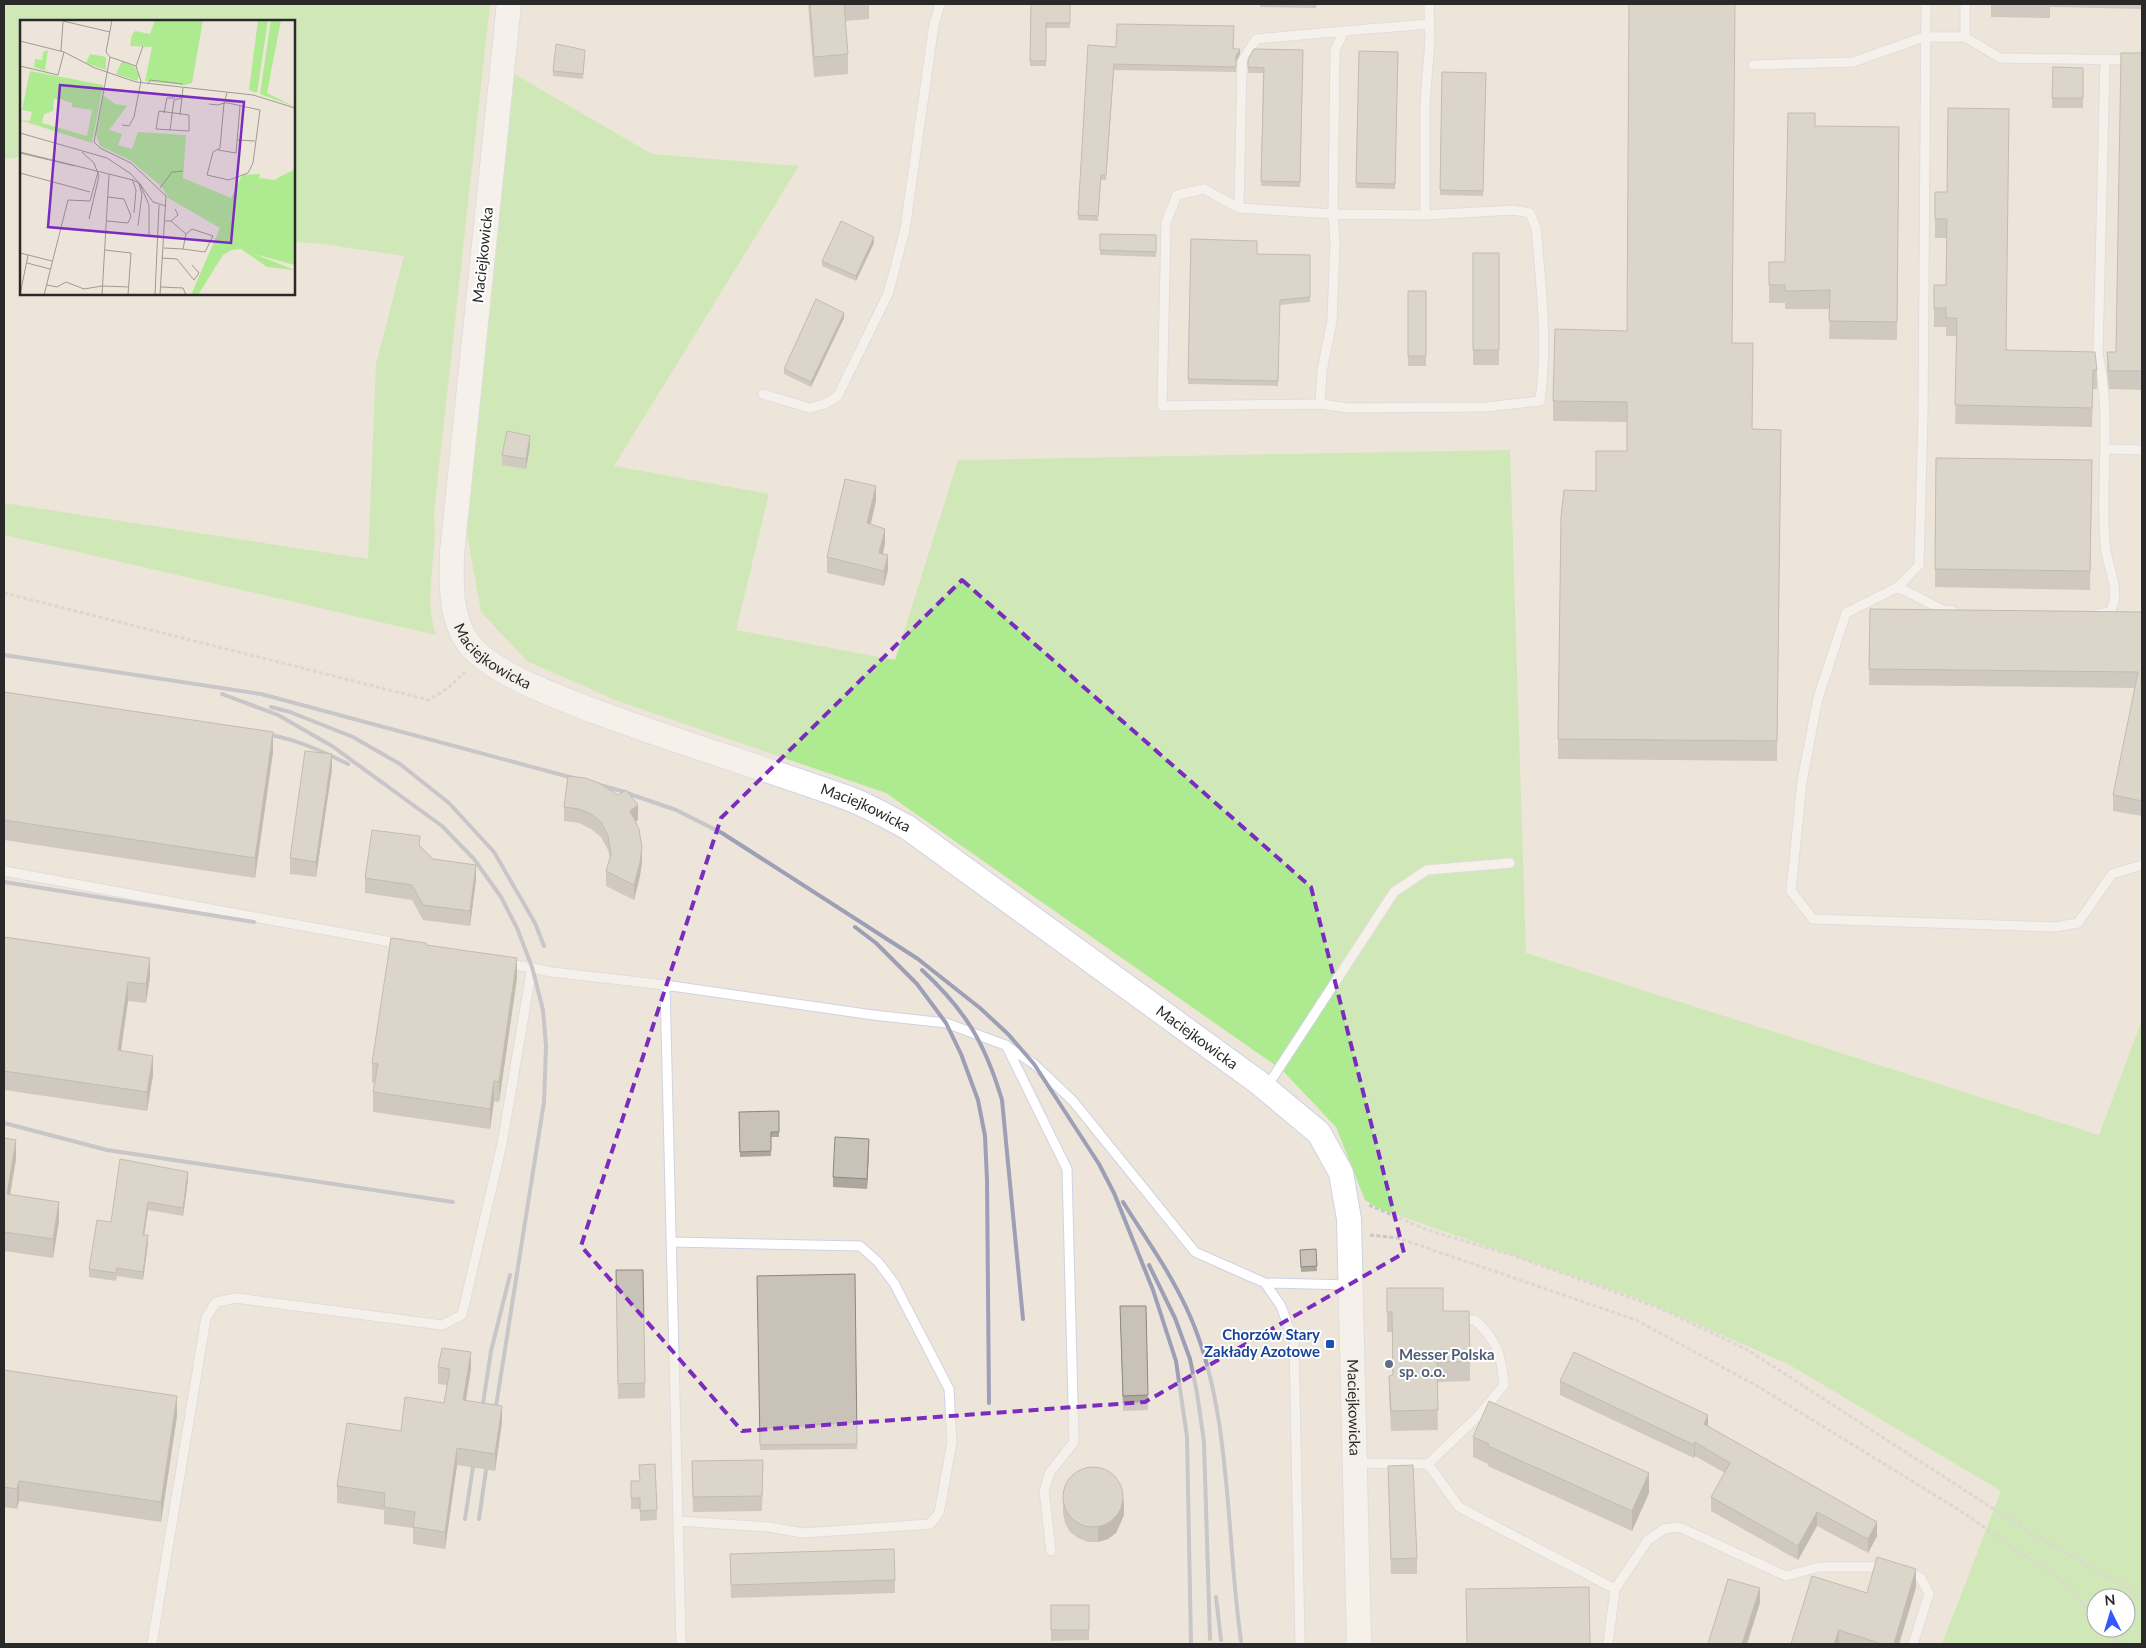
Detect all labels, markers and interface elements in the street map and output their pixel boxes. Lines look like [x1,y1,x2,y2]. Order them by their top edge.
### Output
inset map [20,20,295,295]
street label: Maciejkowicka [468,206,496,304]
street label: Maciejkowicka [451,620,534,692]
street label: Maciejkowicka [819,779,914,835]
street label: Maciejkowicka [1153,1001,1242,1072]
place label: Chorzów Stary Zakłady Azotowe [1204,1325,1320,1360]
marker: Chorzów Stary Zakłady Azotowe [1324,1338,1336,1350]
place label: Messer Polska sp. o.o. [1399,1345,1495,1380]
marker: Messer Polska sp. o.o. [1383,1358,1395,1370]
street label: Maciejkowicka [1344,1359,1365,1456]
north arrow [2086,1588,2136,1638]
text: N [2104,1591,2116,1608]

